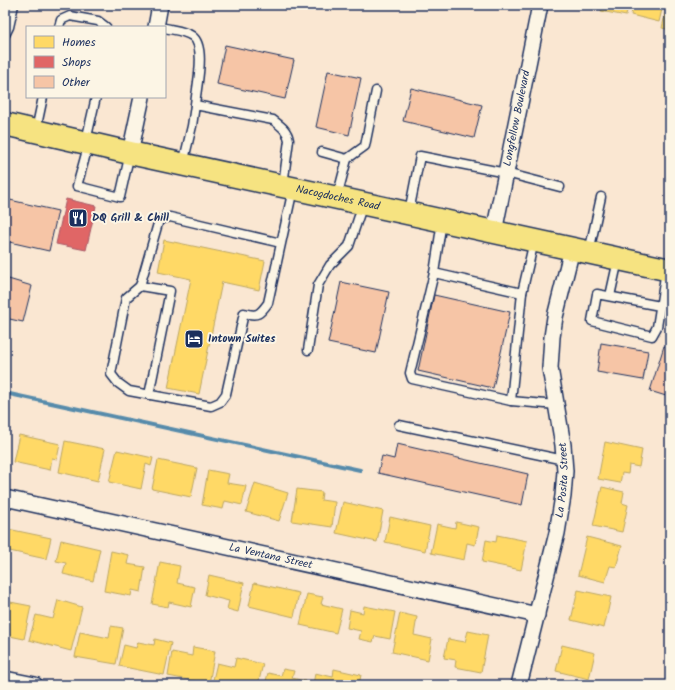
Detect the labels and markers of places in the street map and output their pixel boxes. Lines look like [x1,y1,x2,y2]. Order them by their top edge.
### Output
restaurant icon: DQ Grill & Chill [67,207,89,229]
place label: DQ Grill & Chill [92,209,169,227]
hotel icon: Intown Suites [183,328,205,350]
place label: Intown Suites [208,330,276,348]

